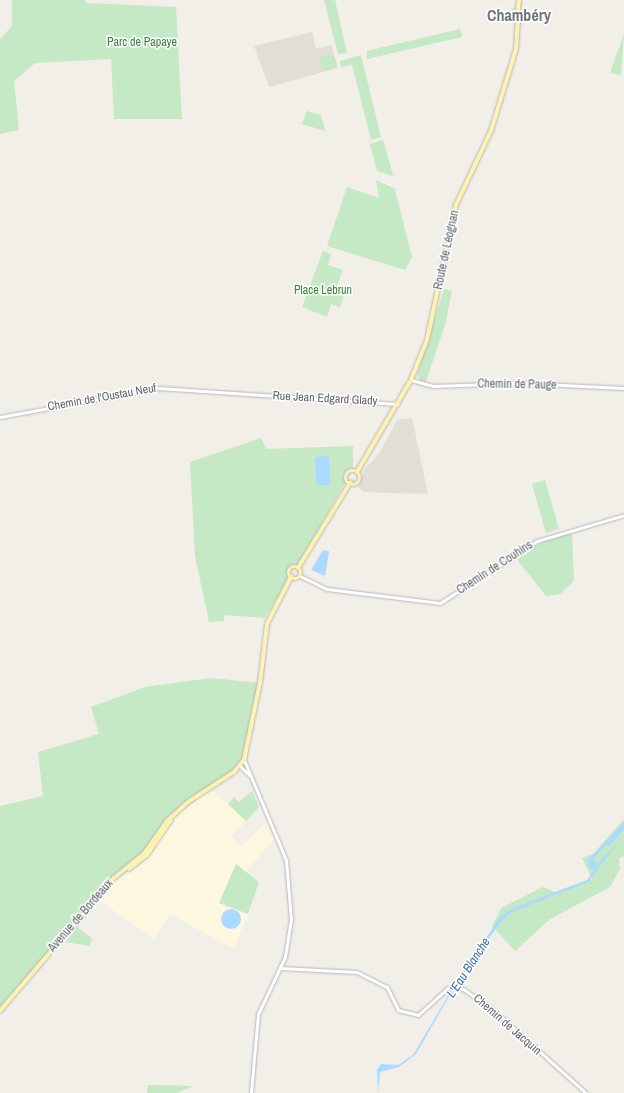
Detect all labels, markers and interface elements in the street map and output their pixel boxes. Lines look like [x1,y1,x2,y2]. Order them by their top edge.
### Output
district label: Chambéry [487,5,551,25]
park label: Parc de Papaye [107,36,177,50]
street label: Route de Léognan [432,209,462,291]
park label: Place Lebrun [294,284,352,298]
street label: Chemin de Pauge [477,377,557,393]
street label: Chemin de l'Oustau Neuf [46,381,158,415]
street label: Rue Jean Edgard Glady [272,389,378,409]
street label: Chemin de Couhins [454,538,536,598]
street label: Avenue de Bordeaux [45,877,117,955]
water label: L'Eau Blanche [444,935,494,1001]
street label: Chemin de Jacquin [470,992,544,1058]

